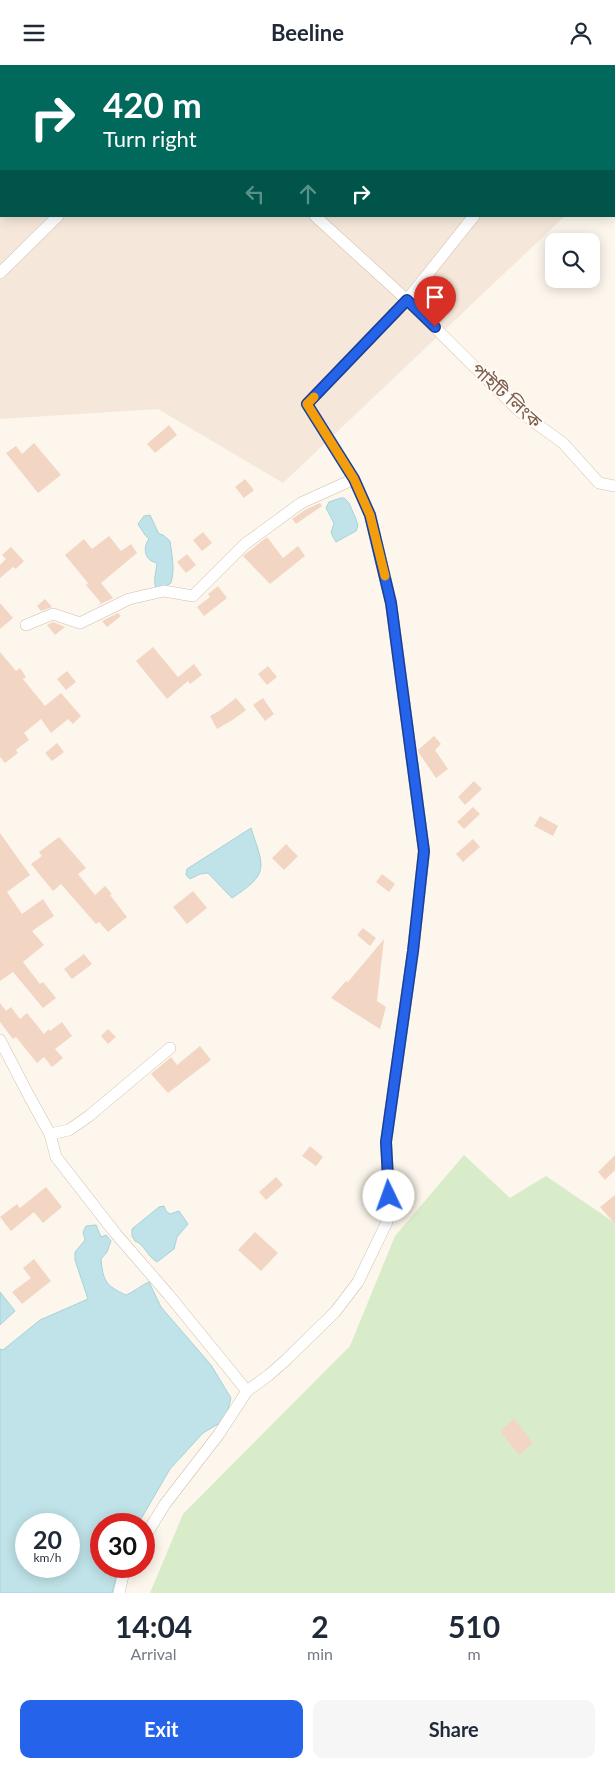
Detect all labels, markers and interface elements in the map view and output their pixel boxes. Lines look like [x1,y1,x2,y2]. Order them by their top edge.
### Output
icon: menu [20,19,48,47]
text: Beeline [271,19,344,46]
icon: person [567,19,595,47]
text: 420 m [103,83,202,125]
icon: right [20,85,85,150]
text: Turn right [103,125,197,152]
icon: left [241,180,269,208]
icon: ahead [294,180,322,208]
icon: right [347,180,375,208]
map controls [545,233,600,288]
button: search [545,233,600,288]
pin [414,276,456,327]
icon: arrive [421,283,449,311]
street label: পাইটি লিংক [467,358,547,433]
position arrow [362,1169,414,1221]
speed limit sign: 30 [90,1513,155,1578]
text: 20 [33,1524,62,1554]
text: km/h [33,1550,62,1565]
text: 14:04 [115,1608,192,1644]
text: 2 [311,1608,329,1644]
text: 510 [448,1608,500,1644]
text: Arrival [130,1644,177,1663]
text: min [307,1644,333,1663]
text: m [467,1644,481,1663]
button: Exit [20,1700,303,1758]
button: Share [313,1700,595,1758]

